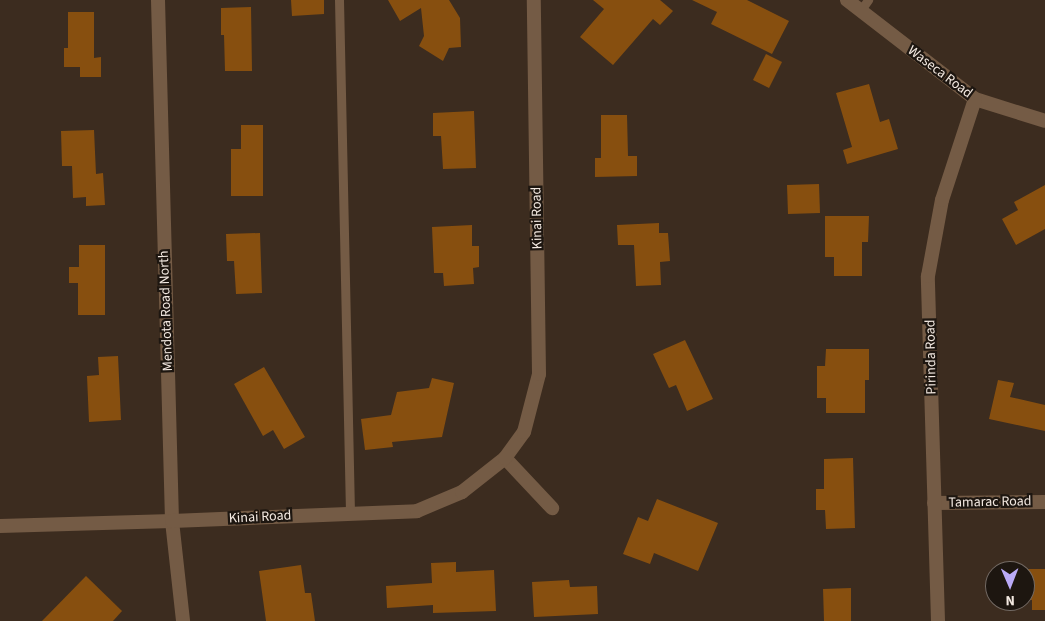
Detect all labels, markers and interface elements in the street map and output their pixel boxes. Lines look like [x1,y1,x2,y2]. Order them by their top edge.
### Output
street label: Waseca Road [904,42,976,102]
street label: Kinai Road [528,187,546,249]
street label: Mendota Road North [155,250,177,372]
street label: Pirinda Road [922,319,940,395]
street label: Tamarac Road [948,493,1032,511]
street label: Kinai Road [228,507,292,527]
north arrow [985,561,1035,611]
text: N [1005,590,1015,610]

